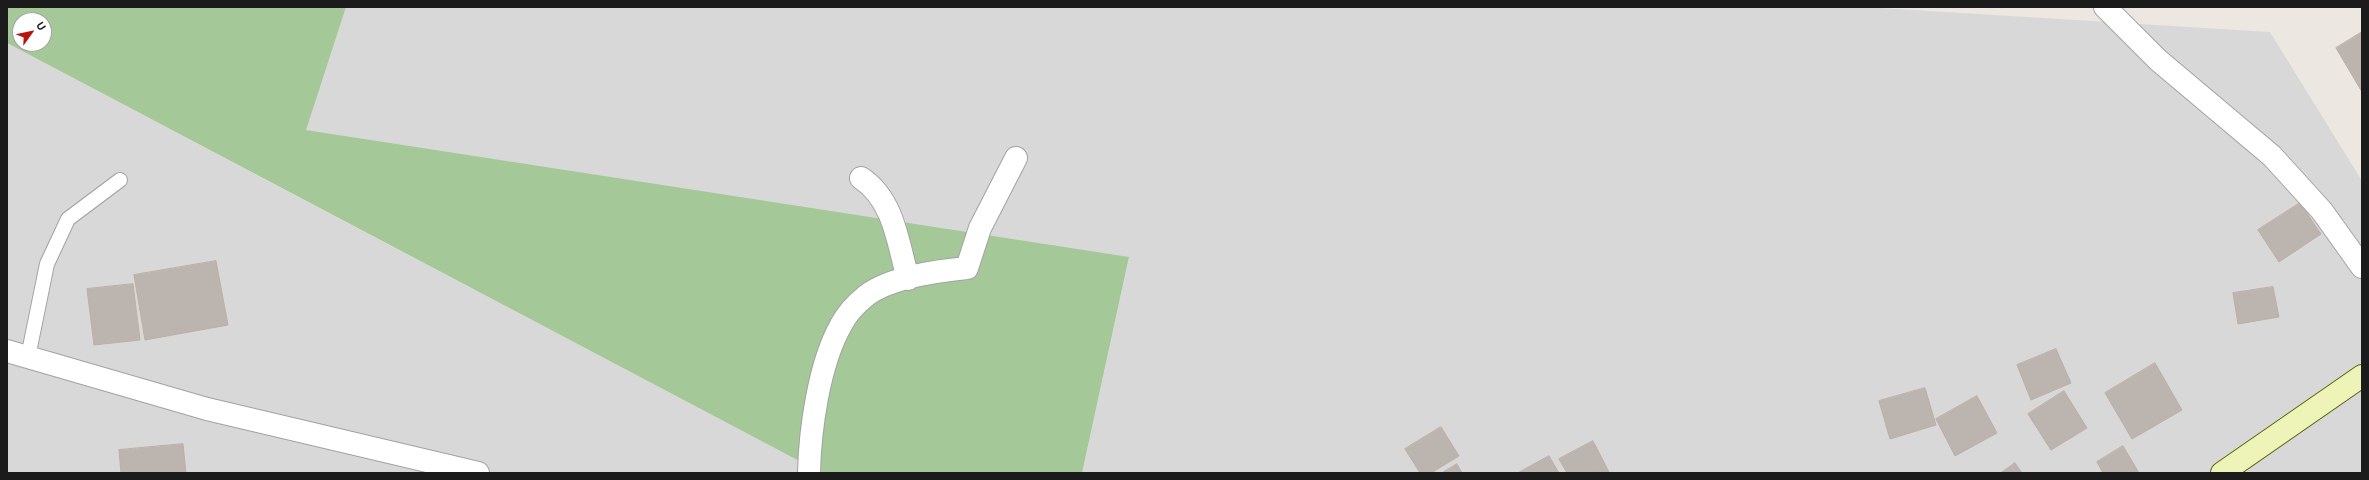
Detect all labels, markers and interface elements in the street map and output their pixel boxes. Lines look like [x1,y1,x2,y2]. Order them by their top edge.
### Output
north arrow [12,12,52,52]
text: U [34,20,48,33]

